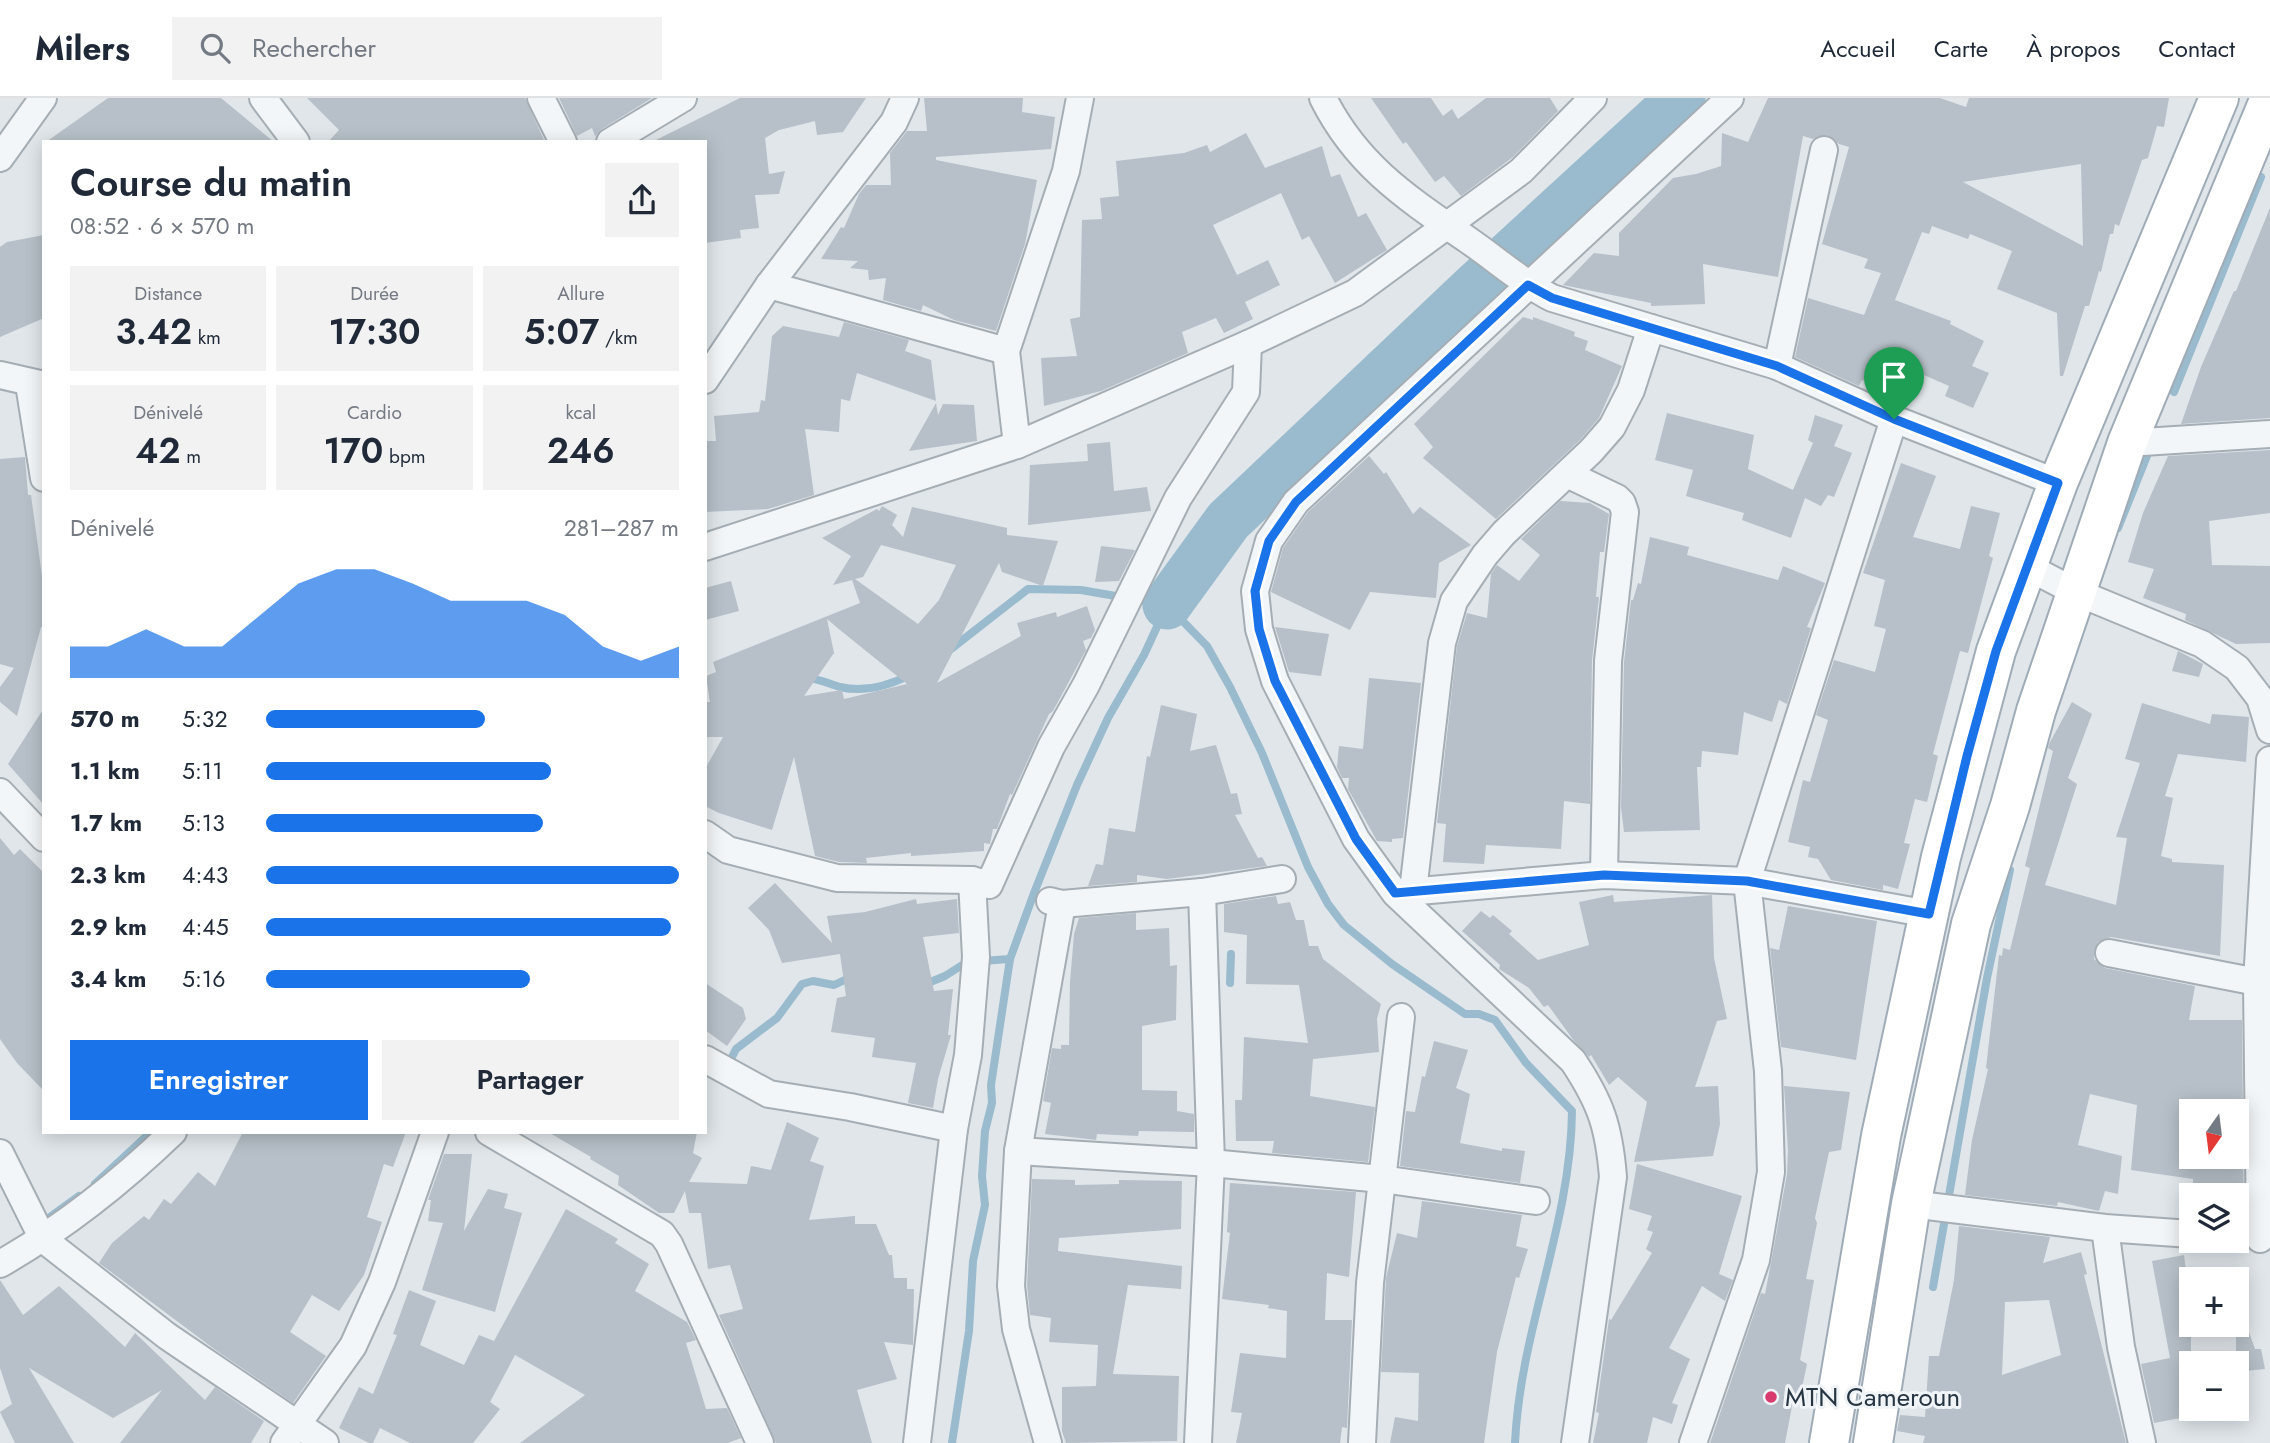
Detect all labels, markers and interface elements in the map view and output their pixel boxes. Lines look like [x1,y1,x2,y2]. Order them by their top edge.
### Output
search box [172,17,662,80]
text: Milers [35,25,130,72]
icon: search [196,29,234,67]
text: Rechercher [252,29,376,67]
text: Accueil [1820,31,1896,66]
text: Carte [1934,31,1988,66]
text: À propos [2026,31,2120,66]
text: Contact [2158,31,2235,66]
text: Course du matin [70,155,352,210]
button: share [605,163,679,237]
text: 08:52 · 6 × 570 m [70,209,254,243]
text: Distance [134,280,202,307]
text: Durée [350,280,399,307]
text: Allure [557,280,604,307]
text: 3.42 [115,307,192,357]
text: 17:30 [329,307,420,357]
text: 5:07 [524,307,599,357]
text: km [192,324,221,351]
text: /km [599,324,638,351]
pin [1864,347,1924,419]
icon: arrive [1875,358,1913,396]
text: Dénivelé [133,399,203,426]
text: Cardio [347,399,402,426]
text: kcal [565,399,596,426]
text: 42 [135,426,180,476]
text: 170 [323,426,383,476]
text: 246 [547,426,615,476]
text: m [180,443,201,470]
text: bpm [383,443,426,470]
text: Dénivelé [70,511,154,545]
text: 281–287 m [564,511,679,545]
text: 570 m [70,702,140,736]
text: 5:32 [182,702,228,736]
text: 1.1 km [70,754,140,788]
text: 5:11 [182,754,223,788]
text: 1.7 km [70,806,142,840]
text: 5:13 [182,806,225,840]
text: 2.3 km [70,858,146,892]
text: 4:43 [182,858,228,892]
text: 2.9 km [70,910,147,944]
text: 4:45 [182,910,229,944]
text: 3.4 km [70,962,146,996]
text: 5:16 [182,962,225,996]
button: Enregistrer [70,1040,368,1120]
button: Partager [382,1040,679,1120]
north arrow [2179,1099,2249,1169]
map controls [2179,1099,2249,1421]
button: layers [2179,1183,2249,1253]
button: + [2179,1267,2249,1337]
button: − [2179,1351,2249,1421]
place label: MTN Cameroun [1785,1378,1960,1416]
marker: MTN Cameroun [1763,1389,1779,1405]

